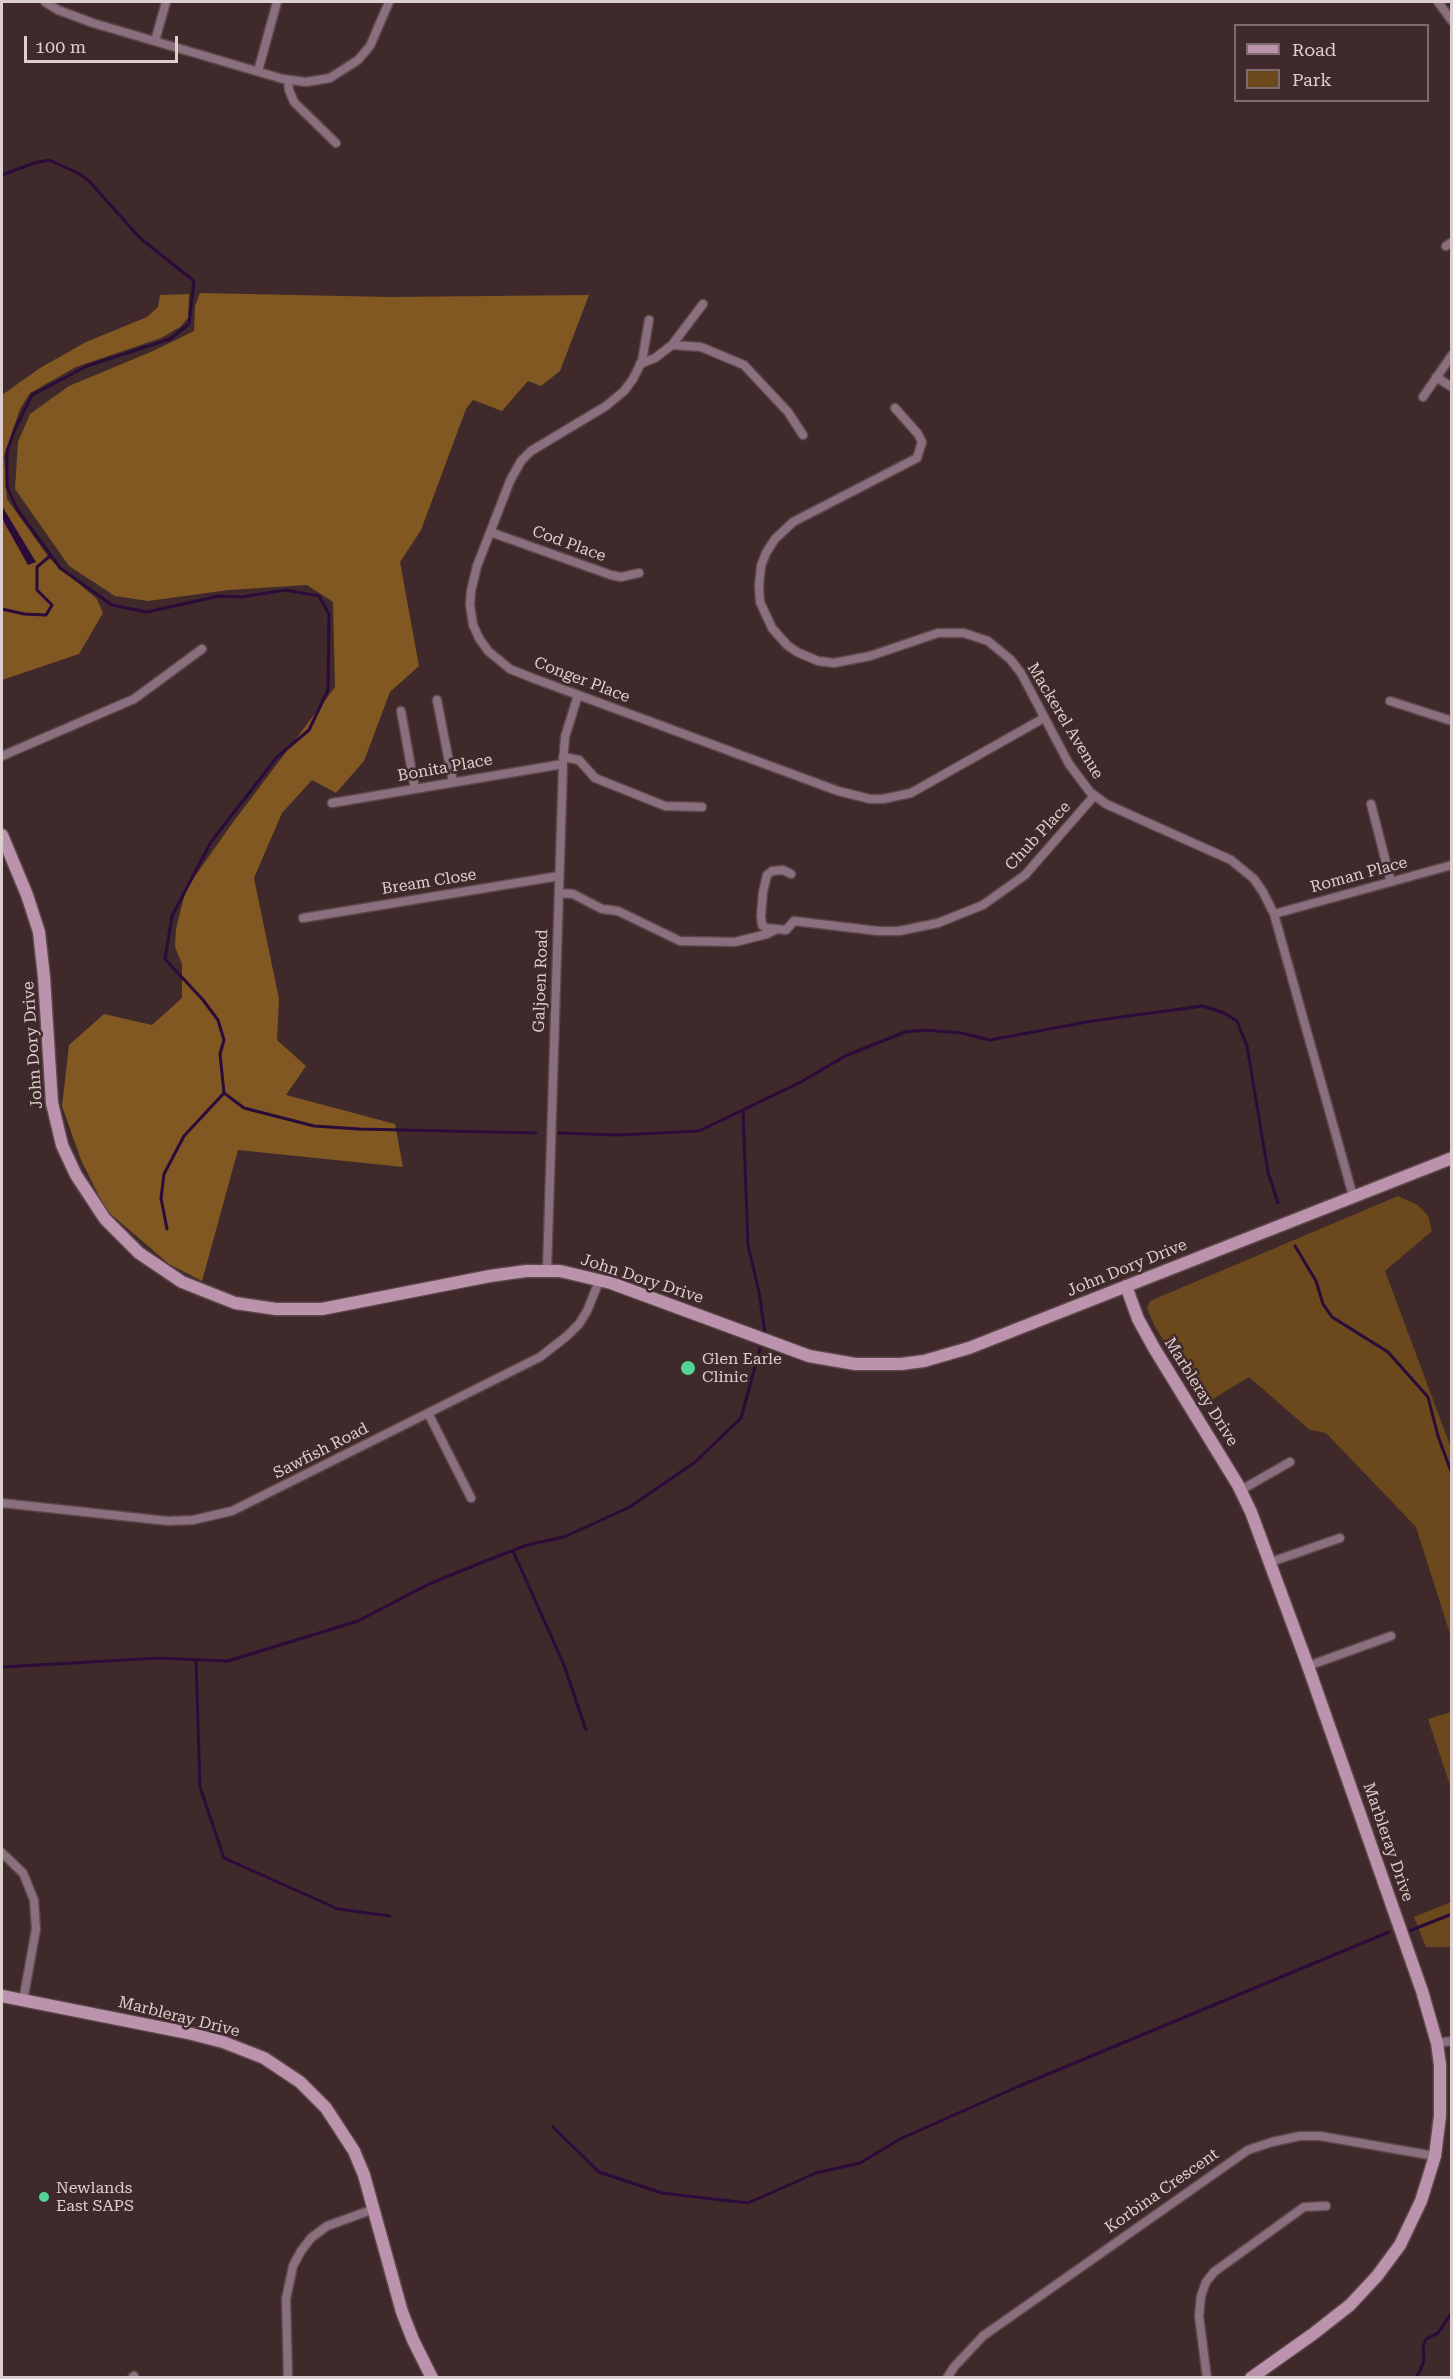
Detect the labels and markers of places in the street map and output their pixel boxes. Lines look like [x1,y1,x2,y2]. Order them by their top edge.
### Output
place label: Glen Earle Clinic [702,1349,782,1387]
marker: Glen Earle Clinic [679,1359,697,1377]
place label: Newlands East SAPS [56,2178,134,2216]
marker: Newlands East SAPS [37,2190,51,2204]

